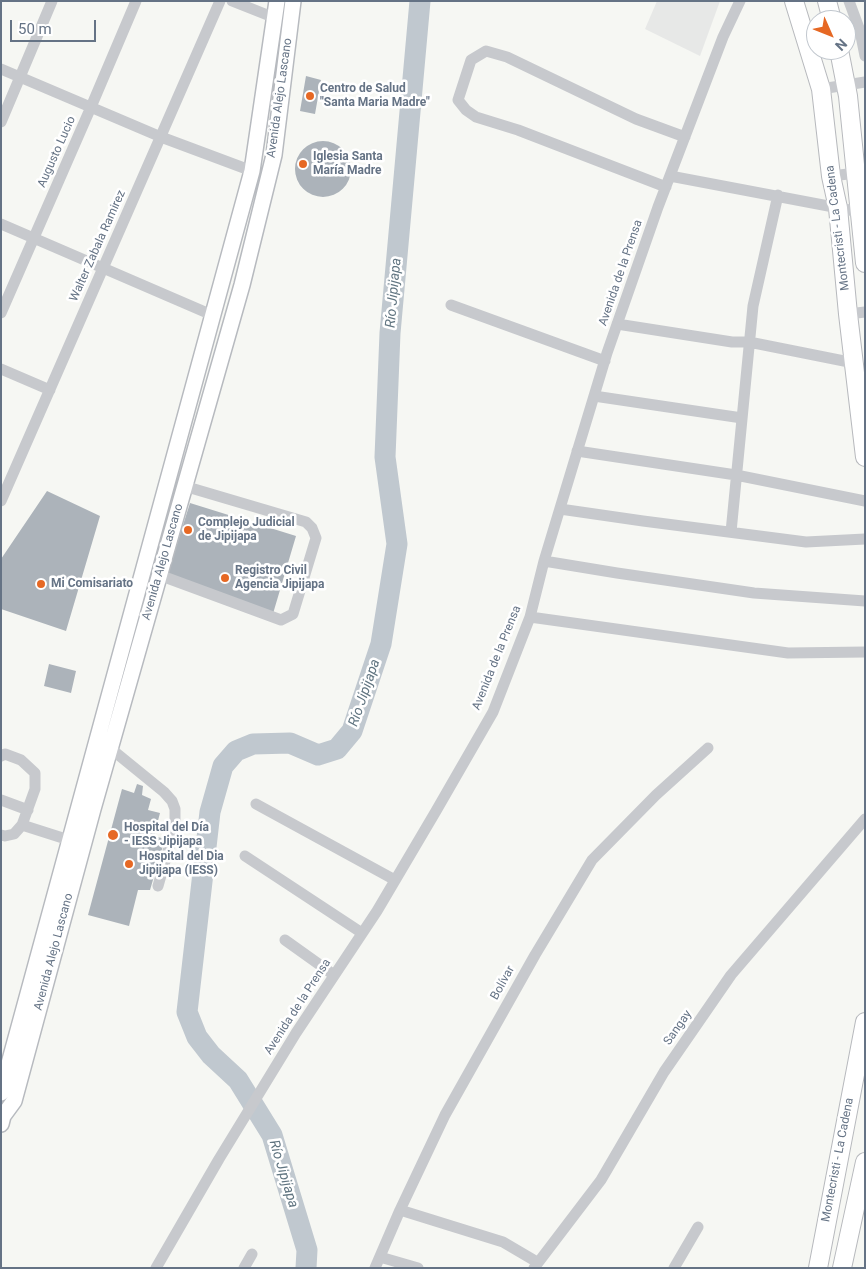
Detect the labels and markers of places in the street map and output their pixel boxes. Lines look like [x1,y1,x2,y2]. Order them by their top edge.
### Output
place label: Centro de Salud "Santa Maria Madre" [320,82,430,110]
marker: Centro de Salud "Santa Maria Madre" [304,90,316,102]
place label: Iglesia Santa María Madre [313,150,383,178]
marker: Iglesia Santa María Madre [297,158,309,170]
place label: Complejo Judicial de Jipijapa [198,516,295,544]
marker: Complejo Judicial de Jipijapa [182,524,194,536]
place label: Registro Civil Agencia Jipijapa [235,564,324,592]
marker: Registro Civil Agencia Jipijapa [219,572,231,584]
place label: Mi Comisariato [51,577,133,591]
marker: Mi Comisariato [35,578,47,590]
place label: Hospital del Día - IESS Jipijapa [124,821,209,849]
marker: Hospital del Día - IESS Jipijapa [106,828,120,842]
place label: Hospital del Dia Jipijapa (IESS) [139,850,224,878]
marker: Hospital del Dia Jipijapa (IESS) [123,858,135,870]

